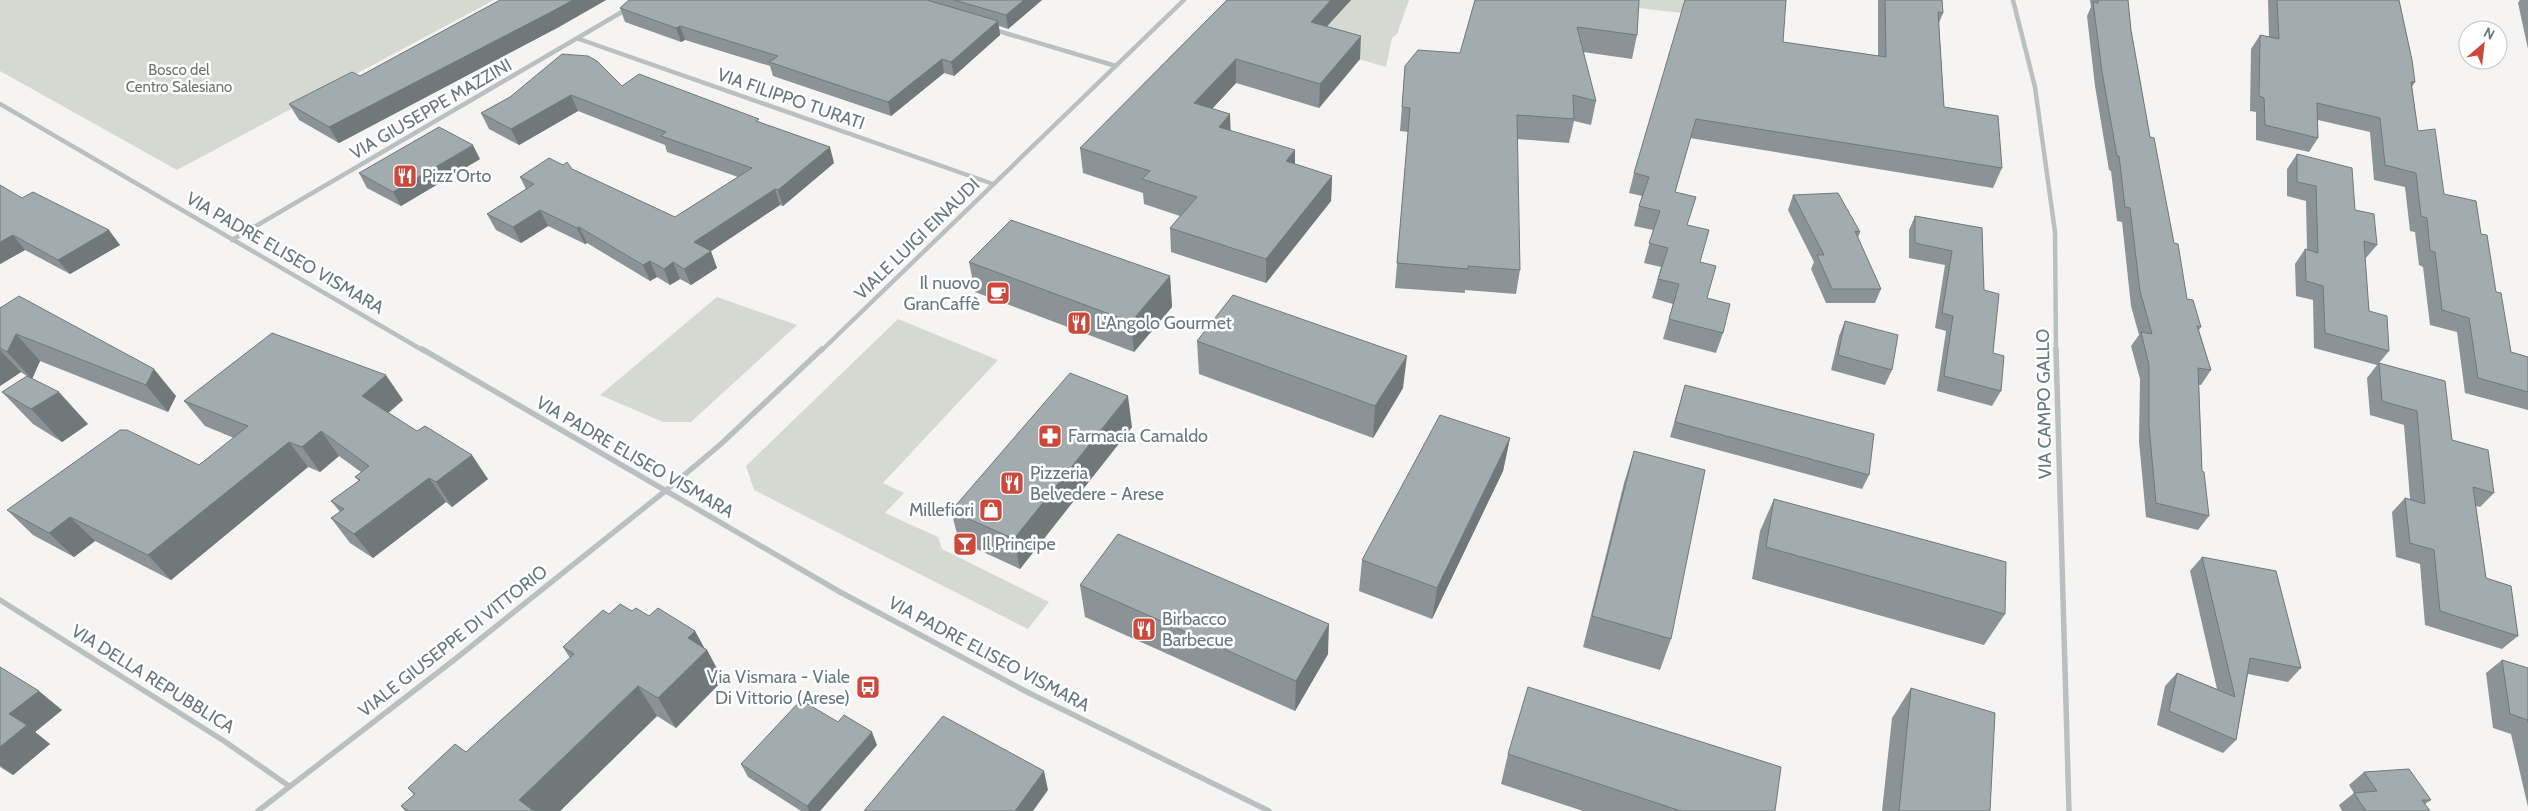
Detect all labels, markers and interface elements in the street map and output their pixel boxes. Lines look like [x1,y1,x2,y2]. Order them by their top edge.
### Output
north arrow [2458,20,2508,70]
text: N [2481,23,2498,44]
street label: VIA GIUSEPPE MAZZINI [346,54,516,164]
park label: Bosco del Centro Salesiano [126,61,232,96]
street label: VIA FILIPPO TURATI [714,63,868,135]
restaurant icon: Pizz'Orto [392,163,418,189]
place label: Pizz'Orto [422,165,491,187]
street label: VIALE LUIGI EINAUDI [850,174,984,304]
street label: VIA PADRE ELISEO VISMARA [182,187,388,319]
place label: Il nuovo GranCaffè [903,272,980,315]
cafe icon: Il nuovo GranCaffè [985,280,1011,306]
restaurant icon: L'Angolo Gourmet [1066,310,1092,336]
place label: L'Angolo Gourmet [1096,312,1232,334]
street label: VIA CAMPO GALLO [2032,329,2056,479]
street label: VIA PADRE ELISEO VISMARA [532,391,738,523]
pharmacy icon: Farmacia Camaldo [1037,423,1063,449]
place label: Farmacia Camaldo [1068,425,1208,447]
place label: Pizzeria Belvedere - Arese [1030,462,1164,505]
restaurant icon: Pizzeria Belvedere - Arese [999,470,1025,496]
shop icon: Millefiori [978,497,1004,523]
place label: Millefiori [909,499,974,521]
bar icon: Il Principe [952,531,978,557]
place label: Il Principe [982,533,1056,555]
street label: VIALE GIUSEPPE DI VITTORIO [354,560,552,722]
street label: VIA PADRE ELISEO VISMARA [885,592,1093,716]
place label: Birbacco Barbecue [1162,608,1233,651]
restaurant icon: Birbacco Barbecue [1131,616,1157,642]
street label: VIA DELLA REPUBBLICA [67,620,239,738]
place label: Via Vismara - Viale Di Vittorio (Arese) [707,666,850,709]
bus stop icon: Via Vismara - Viale Di Vittorio (Arese) [855,674,881,700]

